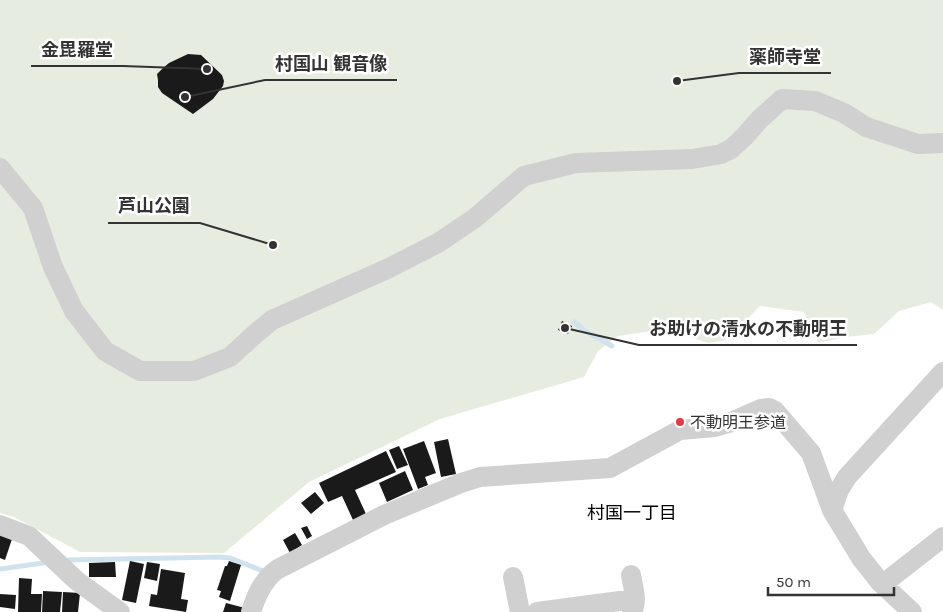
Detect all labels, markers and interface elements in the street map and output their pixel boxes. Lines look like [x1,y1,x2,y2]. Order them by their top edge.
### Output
callout: 金毘羅堂 [31,33,123,66]
text: 金毘羅堂 [41,39,113,61]
callout: 薬師寺堂 [739,40,831,73]
text: 薬師寺堂 [749,46,821,68]
callout: 村国山 観音像 [265,47,397,80]
text: 村国山 観音像 [275,53,387,75]
callout: 芦山公園 [108,190,200,223]
text: 芦山公園 [118,195,190,217]
callout: お助けの清水の不動明王 [639,312,857,345]
text: お助けの清水の不動明王 [649,318,847,340]
place label: 不動明王参道 [690,413,786,432]
marker: 不動明王参道 [674,416,686,428]
district label: 村国一丁目 [587,502,677,524]
scale bar [768,564,894,596]
text: 50 m [776,573,811,591]

